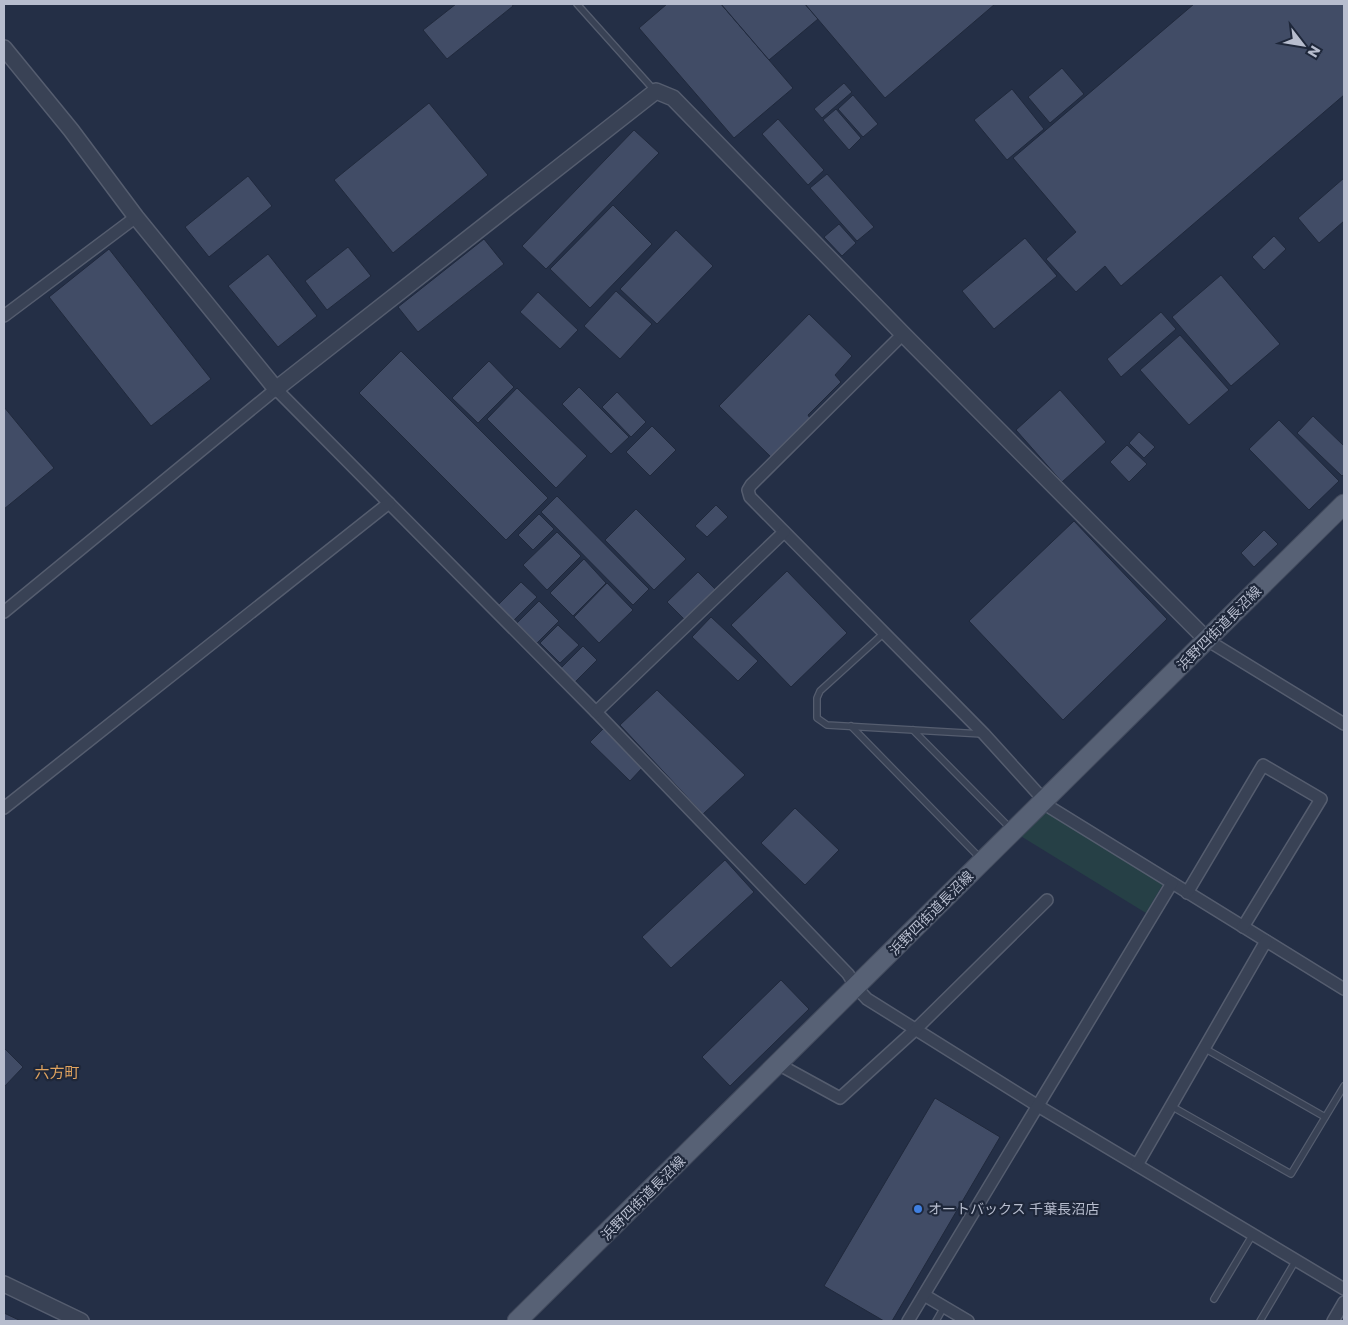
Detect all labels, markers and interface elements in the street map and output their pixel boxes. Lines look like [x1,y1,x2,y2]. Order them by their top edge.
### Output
north arrow [1278,20,1328,70]
text: N [1303,42,1325,61]
street label: 浜野四街道長沼線 [1172,581,1266,675]
street label: 浜野四街道長沼線 [884,866,978,960]
district label: 六方町 [34,1062,80,1083]
street label: 浜野四街道長沼線 [596,1151,690,1245]
place label: オートバックス 千葉長沼店 [928,1199,1099,1219]
marker: オートバックス 千葉長沼店 [912,1203,924,1215]

